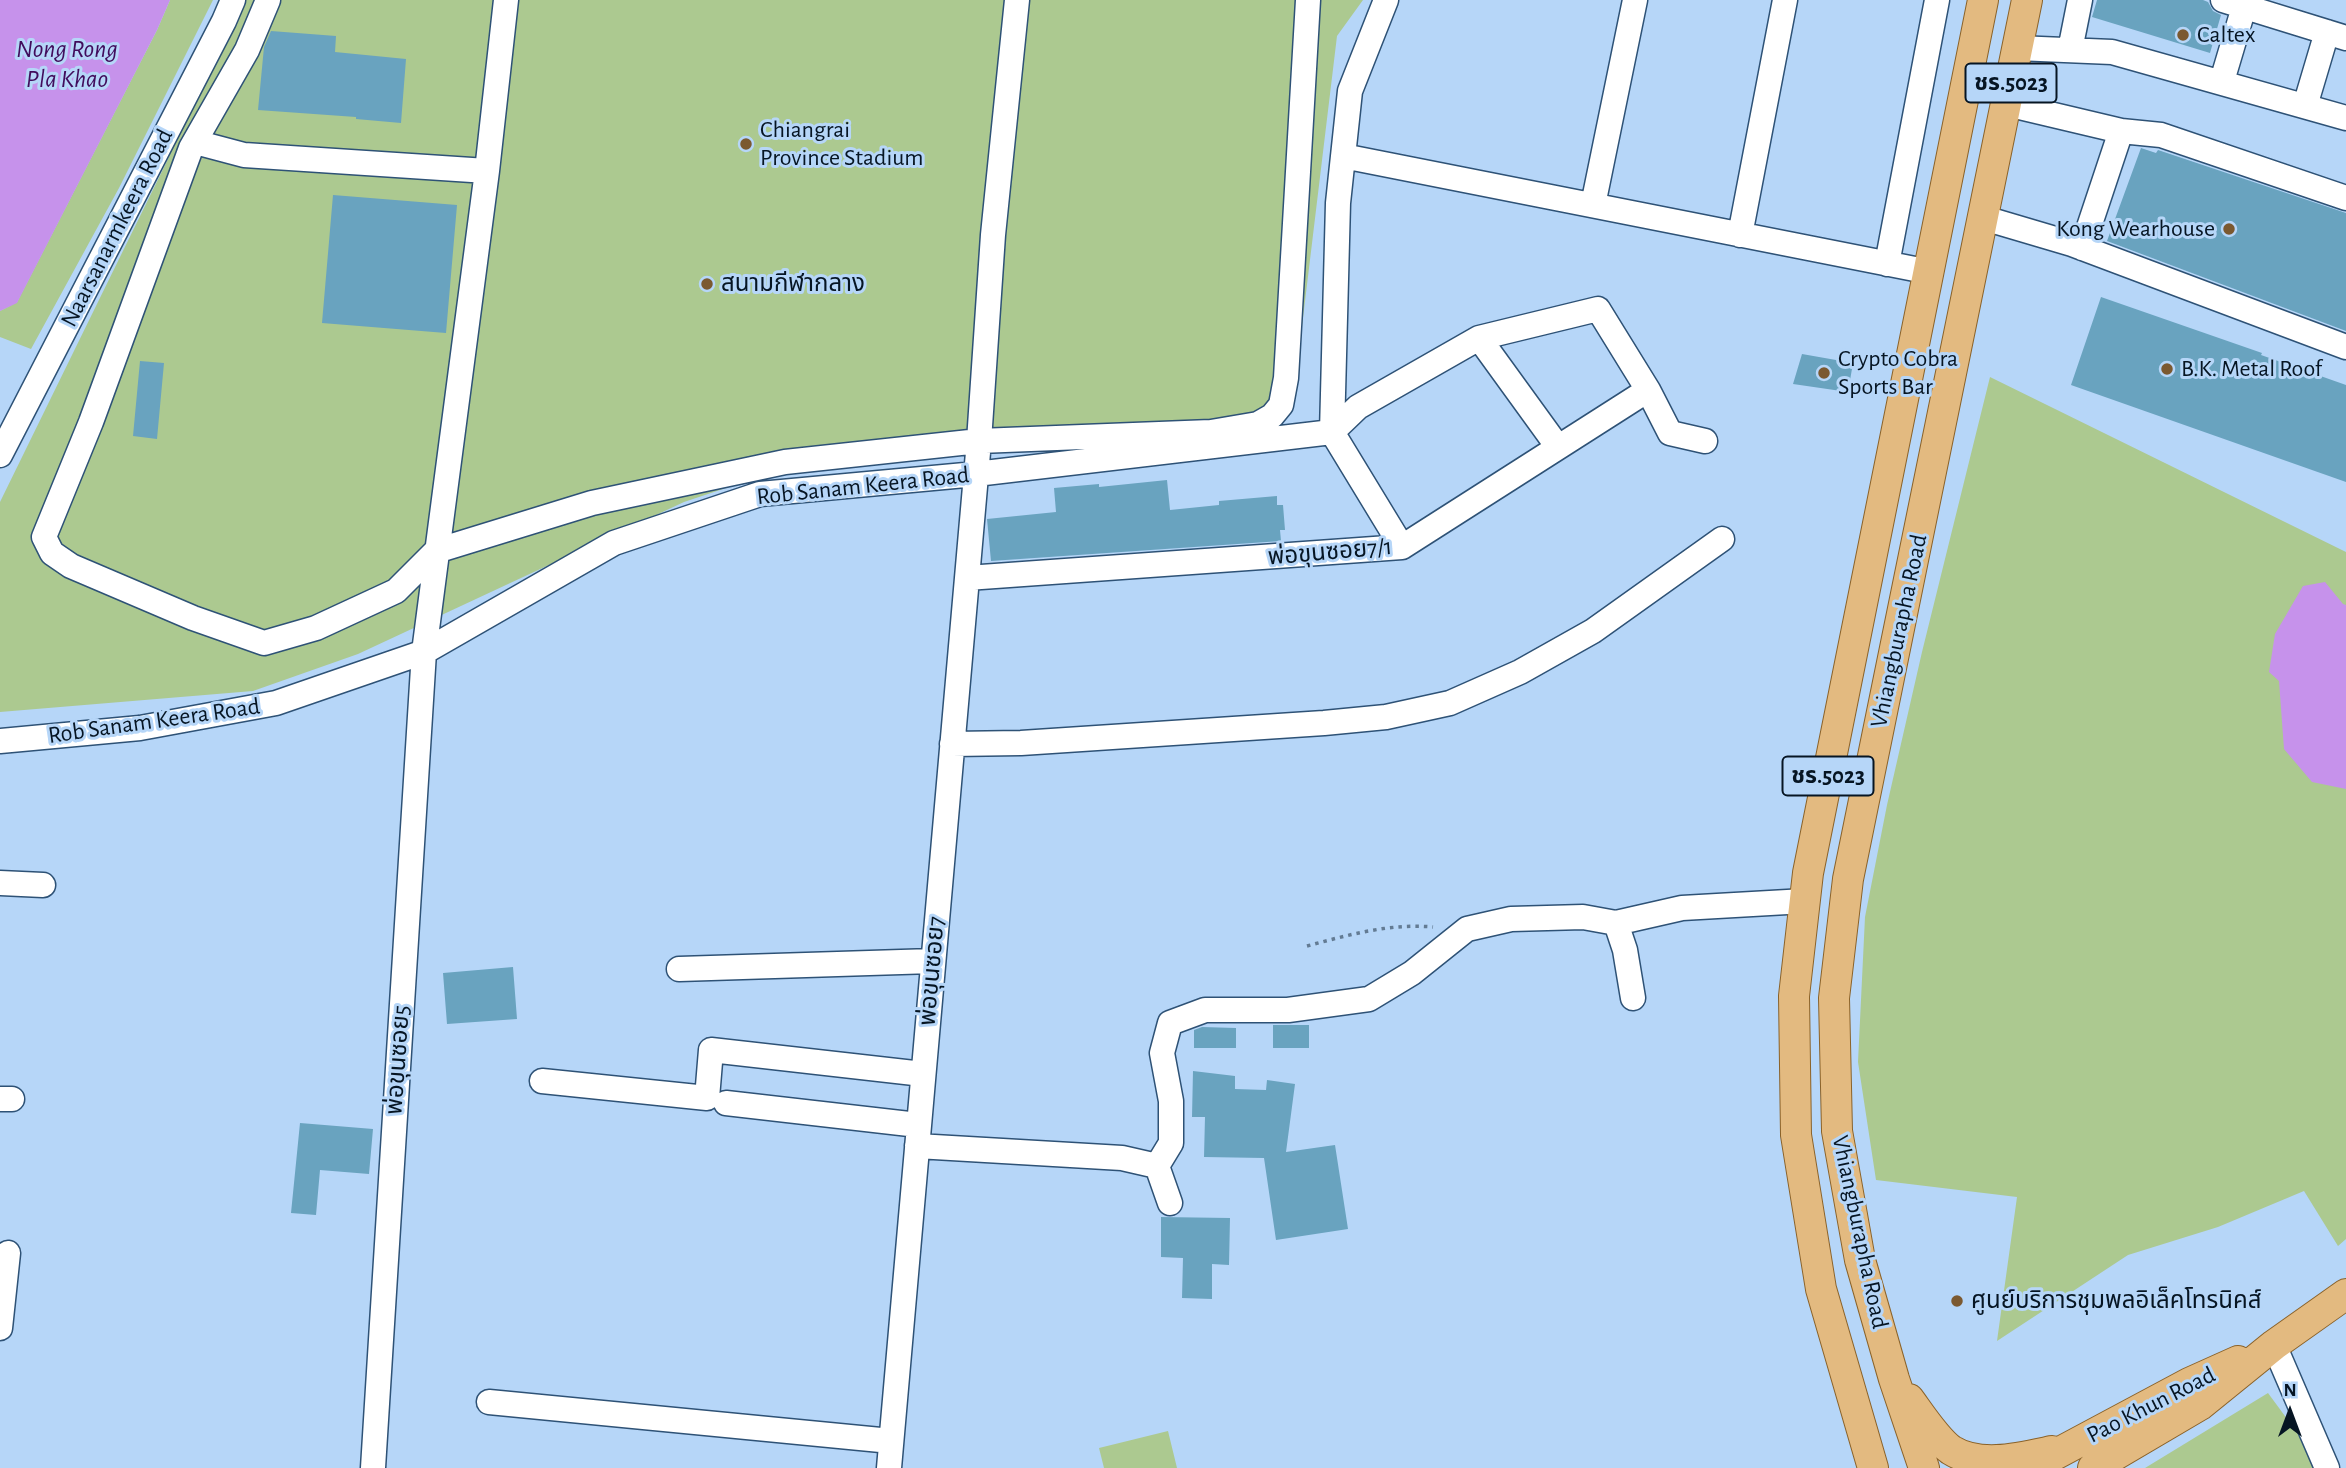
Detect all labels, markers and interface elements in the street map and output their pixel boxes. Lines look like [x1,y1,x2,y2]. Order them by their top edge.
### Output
place label: Caltex [2197,21,2255,49]
marker: Caltex [2175,27,2191,43]
water label: Nong Rong Pla Khao [16,33,118,94]
road number: ชร.5023 [1966,64,2056,102]
place label: Chiangrai Province Stadium [760,116,923,172]
street label: Naarsanarmkeera Road [55,124,179,332]
marker: Chiangrai Province Stadium [738,136,754,152]
place label: Kong Wearhouse [2056,215,2215,243]
marker: Kong Wearhouse [2221,221,2237,237]
place label: สนามกีฬากลาง [721,270,865,298]
marker: สนามกีฬากลาง [699,276,715,292]
place label: Crypto Cobra Sports Bar [1838,345,1958,401]
place label: B.K. Metal Roof [2181,355,2322,383]
marker: B.K. Metal Roof [2159,361,2175,377]
marker: Crypto Cobra Sports Bar [1816,365,1832,381]
street label: Rob Sanam Keera Road [755,461,971,511]
street label: พ่อขุนซอย7/1 [1267,532,1393,572]
street label: Vhiangburapha Road [1864,532,1934,730]
street label: Rob Sanam Keera Road [46,692,262,750]
road number: ชร.5023 [1783,756,1874,796]
street label: พ่อขุนซอย7 [913,915,951,1027]
street label: พ่อขุนซอย5 [380,1004,416,1116]
street label: Vhiangburapha Road [1825,1133,1895,1331]
place label: ศูนย์บริการชุมพลอิเล็คโทรนิคส์ [1971,1287,2261,1315]
marker: ศูนย์บริการชุมพลอิเล็คโทรนิคส์ [1949,1293,1965,1309]
street label: Pao Khun Road [2082,1360,2220,1450]
north arrow [2255,1377,2325,1447]
text: N [2283,1381,2297,1400]

